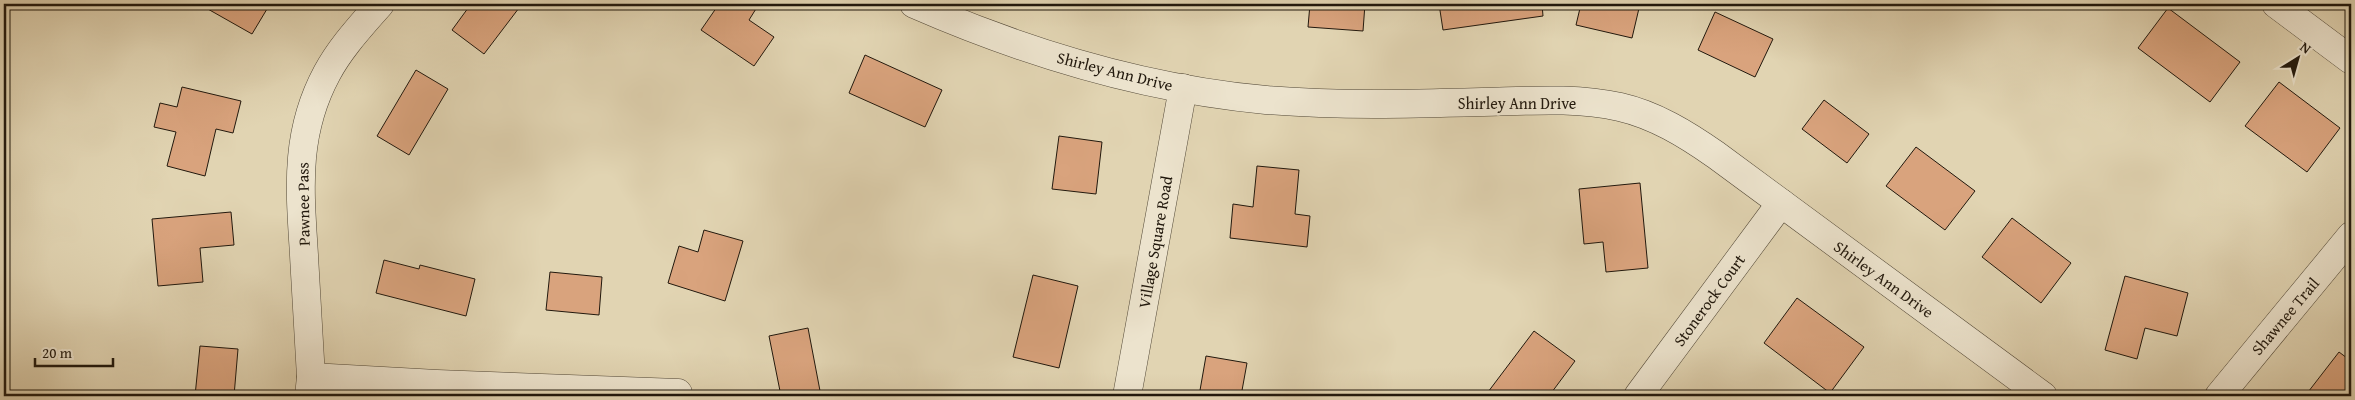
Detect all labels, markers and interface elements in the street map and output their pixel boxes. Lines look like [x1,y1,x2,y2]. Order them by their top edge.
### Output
north arrow [2272,32,2322,82]
text: N [2296,37,2316,59]
street label: Shirley Ann Drive [1055,45,1175,97]
street label: Shirley Ann Drive [1458,91,1576,115]
street label: Pawnee Pass [290,162,316,246]
street label: Village Square Road [1132,174,1179,310]
street label: Shirley Ann Drive [1829,234,1939,324]
street label: Stonerock Court [1667,249,1751,351]
street label: Shawnee Trail [2245,272,2325,360]
scale bar [35,335,112,367]
text: 20 m [42,342,73,363]

